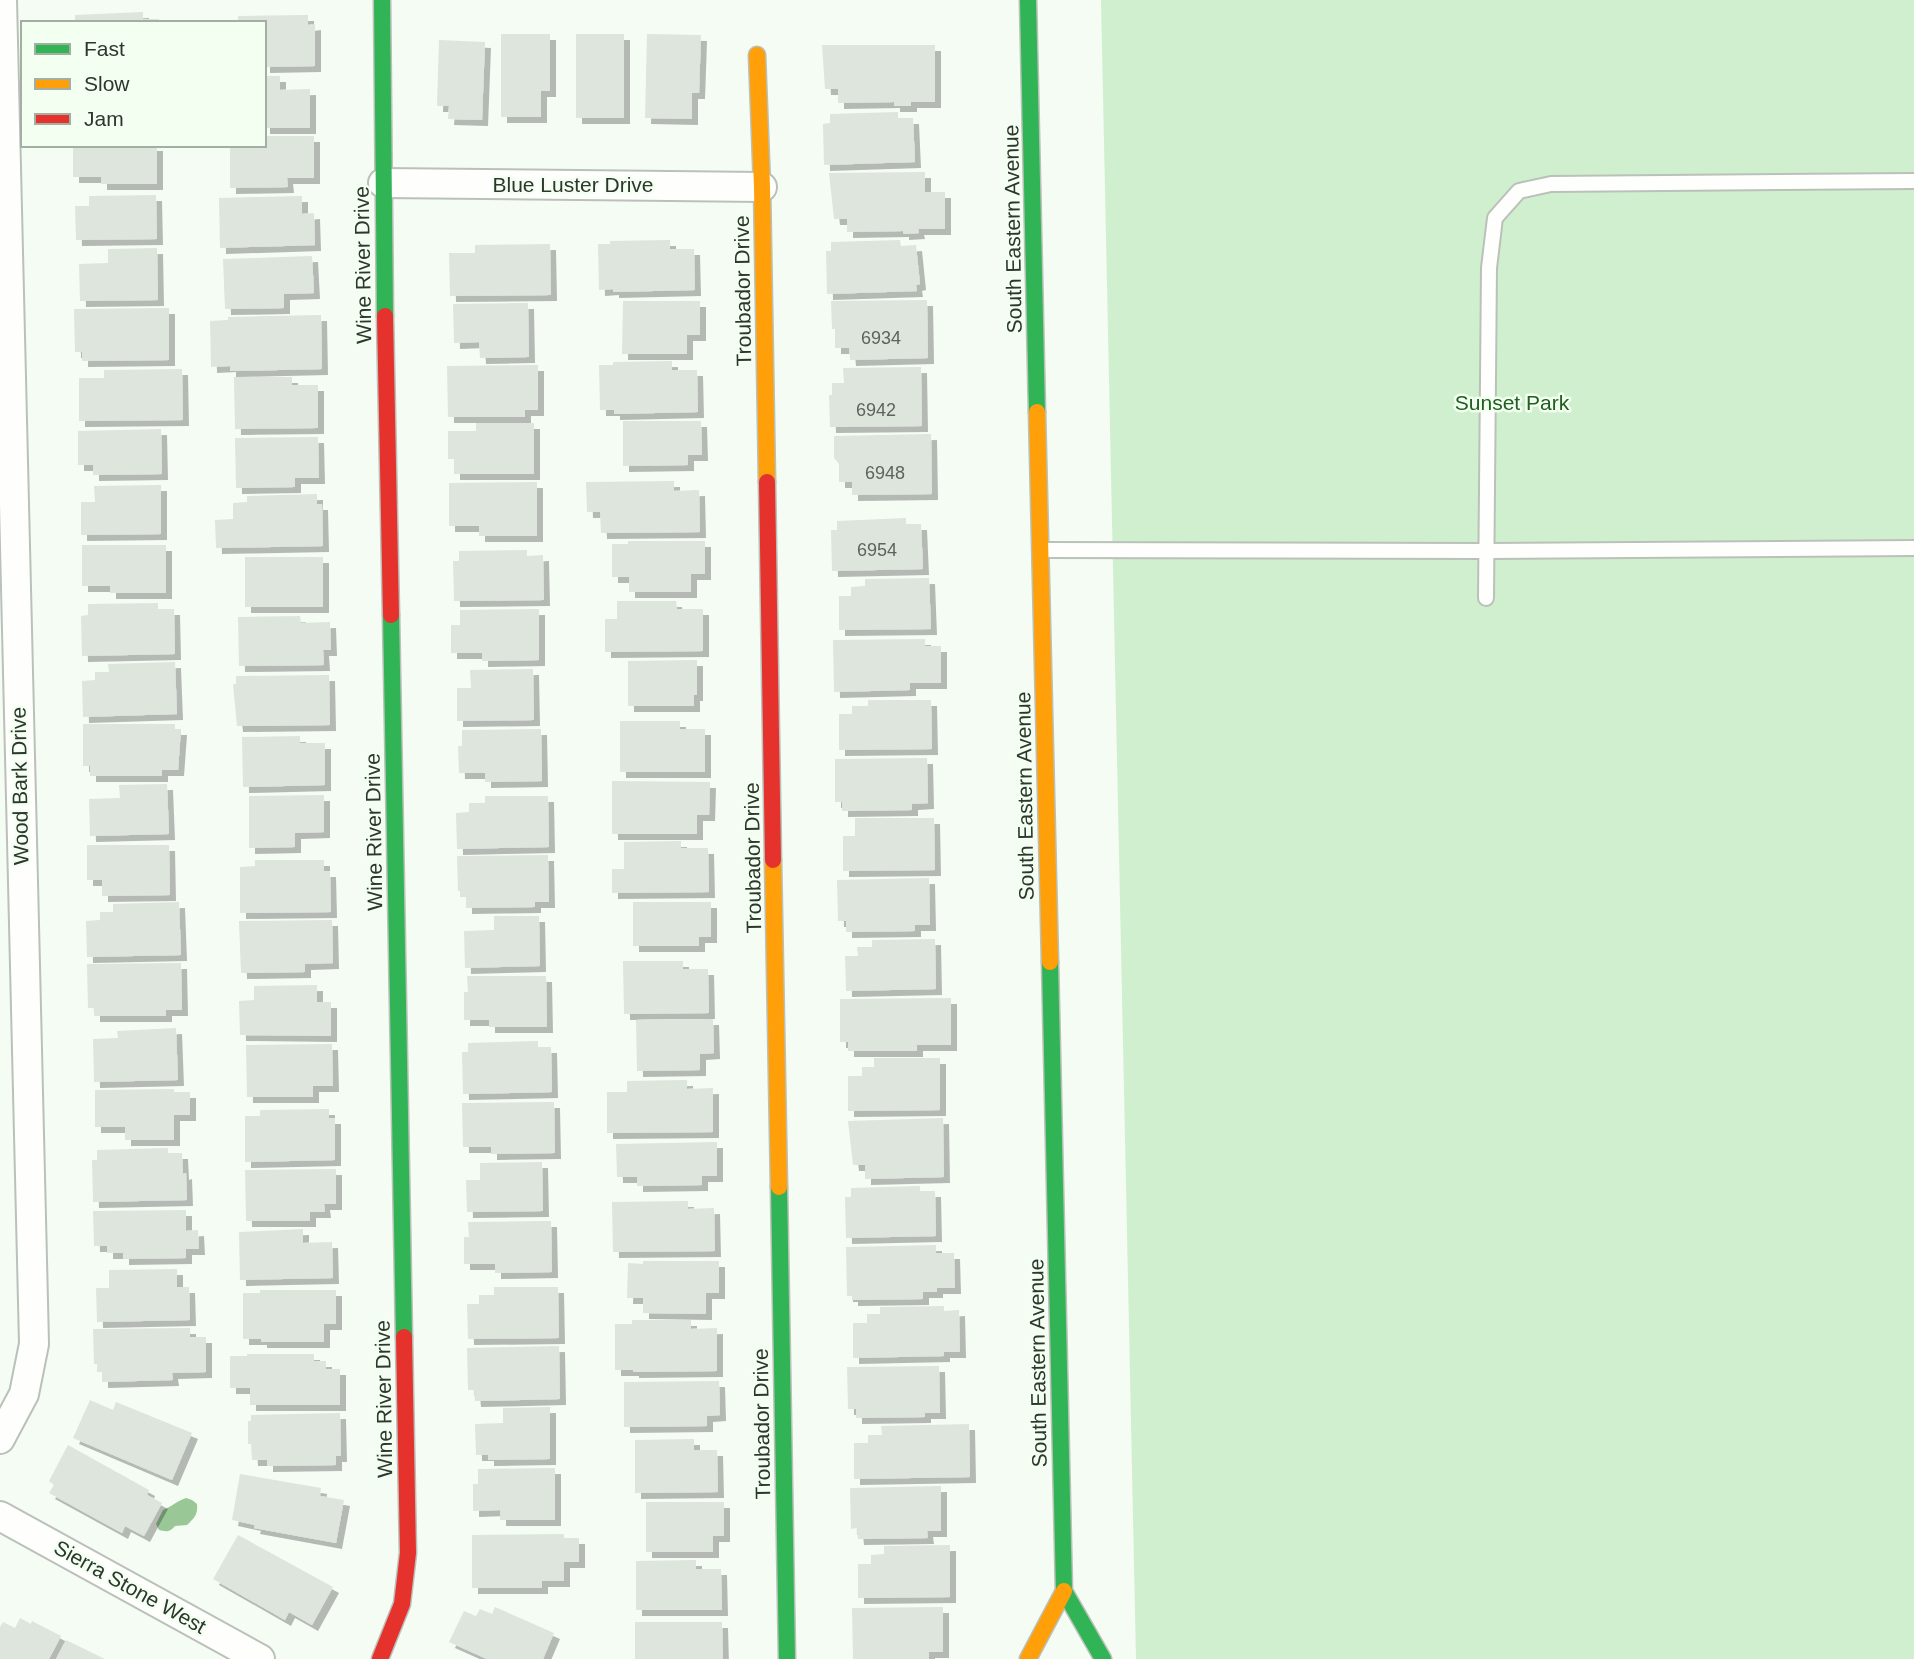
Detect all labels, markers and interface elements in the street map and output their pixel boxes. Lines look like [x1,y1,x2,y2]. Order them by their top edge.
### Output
legend [21,21,266,147]
text: Fast [84,37,125,60]
text: Slow [84,72,130,95]
text: Jam [84,107,124,130]
street label: South Eastern Avenue [999,125,1026,333]
street label: Blue Luster Drive [492,173,654,196]
street label: Wine River Drive [350,186,375,344]
street label: Troubador Drive [730,215,755,367]
house number: 6934 [861,328,901,348]
park label: Sunset Park [1455,391,1570,414]
house number: 6942 [856,400,896,420]
house number: 6948 [865,463,905,483]
house number: 6954 [857,540,897,560]
street label: South Eastern Avenue [1011,692,1038,900]
street label: Wood Bark Drive [7,707,32,865]
street label: Wine River Drive [361,753,386,911]
street label: Troubador Drive [740,782,765,934]
street label: South Eastern Avenue [1024,1259,1051,1467]
street label: Wine River Drive [371,1320,396,1478]
street label: Troubador Drive [749,1348,774,1500]
street label: Sierra Stone West [50,1535,210,1638]

